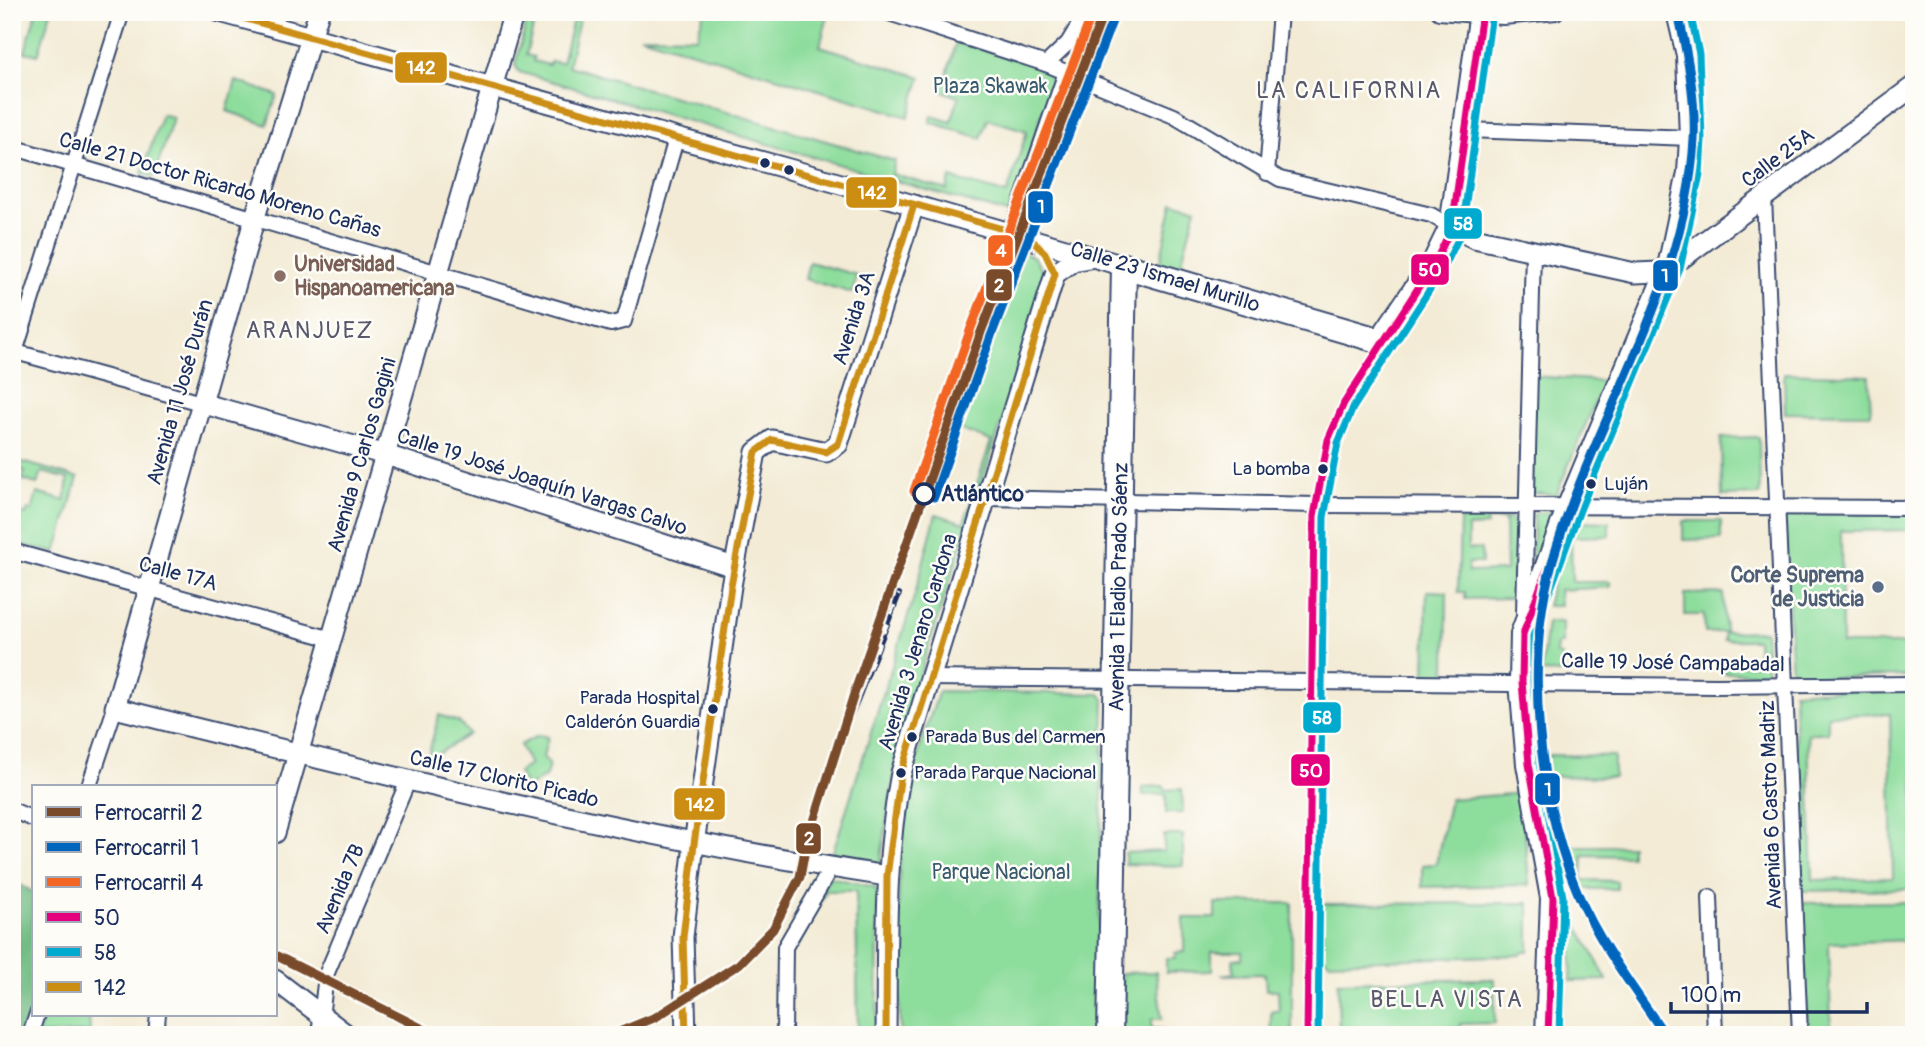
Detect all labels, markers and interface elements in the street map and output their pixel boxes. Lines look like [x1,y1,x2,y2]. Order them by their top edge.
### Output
line badge: 142 [394,51,448,84]
text: 142 [406,56,436,80]
park label: Plaza Skawak [932,73,1048,100]
district label: LA CALIFORNIA [1256,76,1442,105]
street label: Calle 25A [1736,122,1820,194]
street label: Calle 21 Doctor Ricardo Moreno Cañas [56,126,385,244]
unlabelled marker [758,156,772,170]
unlabelled marker [782,163,796,177]
line badge: 142 [845,176,898,209]
text: 142 [857,181,887,205]
line badge: 1 [1027,190,1054,224]
text: 1 [1037,195,1045,219]
line badge: 58 [1443,207,1483,240]
text: 58 [1453,212,1473,236]
line badge: 4 [987,234,1014,267]
street label: Calle 23 Ismael Murillo [1067,235,1263,319]
text: 4 [995,239,1007,263]
place label: Universidad Hispanoamericana [294,251,455,302]
line badge: 50 [1410,253,1450,286]
text: 50 [1418,258,1442,282]
line badge: 1 [1652,259,1679,292]
text: 1 [1661,264,1669,288]
marker: Universidad Hispanoamericana [272,268,288,284]
street label: Avenida 3A [826,268,882,368]
line badge: 2 [985,268,1013,302]
text: 2 [994,274,1005,298]
street label: Avenida 11 José Durán [141,296,219,488]
district label: ARANJUEZ [246,316,374,345]
street label: Avenida 9 Carlos Gagini [321,354,403,555]
street label: Calle 19 José Joaquín Vargas Calvo [393,422,691,542]
place label: La bomba [1232,457,1310,481]
street label: Avenida 1 Eladio Prado Sáenz [1103,462,1135,712]
marker: La bomba [1316,462,1330,476]
place label: Luján [1604,472,1648,496]
marker: Luján [1584,477,1598,491]
place label: Atlántico [941,481,1024,508]
marker: Atlántico [913,483,935,505]
street label: Avenida 3 Jenaro Cardona [872,530,964,754]
street label: Calle 17A [136,551,220,597]
place label: Corte Suprema de Justicia [1731,562,1864,613]
marker: Corte Suprema de Justicia [1870,579,1886,595]
street label: Calle 19 José Campabadal [1561,648,1785,678]
place label: Parada Hospital Calderón Guardia [565,686,700,734]
street label: Avenida 6 Castro Madriz [1754,700,1788,910]
line badge: 58 [1302,701,1342,734]
marker: Parada Hospital Calderón Guardia [706,702,720,716]
text: 58 [1312,706,1332,730]
place label: Parada Bus del Carmen [925,725,1106,749]
marker: Parada Bus del Carmen [905,730,919,744]
street label: Calle 17 Clorito Picado [407,744,601,814]
line badge: 50 [1290,753,1331,787]
text: 50 [1299,759,1323,783]
place label: Parada Parque Nacional [914,761,1097,785]
marker: Parada Parque Nacional [894,766,908,780]
line badge: 1 [1534,772,1561,806]
text: 1 [1544,778,1552,802]
legend [32,785,276,1016]
line badge: 142 [673,787,726,821]
text: 142 [685,793,715,817]
text: Ferrocarril 2 [94,800,203,827]
line badge: 2 [795,822,822,855]
text: 2 [804,827,815,851]
text: Ferrocarril 1 [94,835,199,862]
street label: Avenida 7B [309,840,371,938]
park label: Parque Nacional [931,859,1071,886]
text: Ferrocarril 4 [94,870,203,897]
text: 50 [94,905,120,932]
text: 58 [94,940,116,967]
scale bar [1671,970,1867,1014]
text: 142 [94,975,126,1002]
text: 100 m [1681,982,1741,1009]
district label: BELLA VISTA [1370,985,1524,1014]

